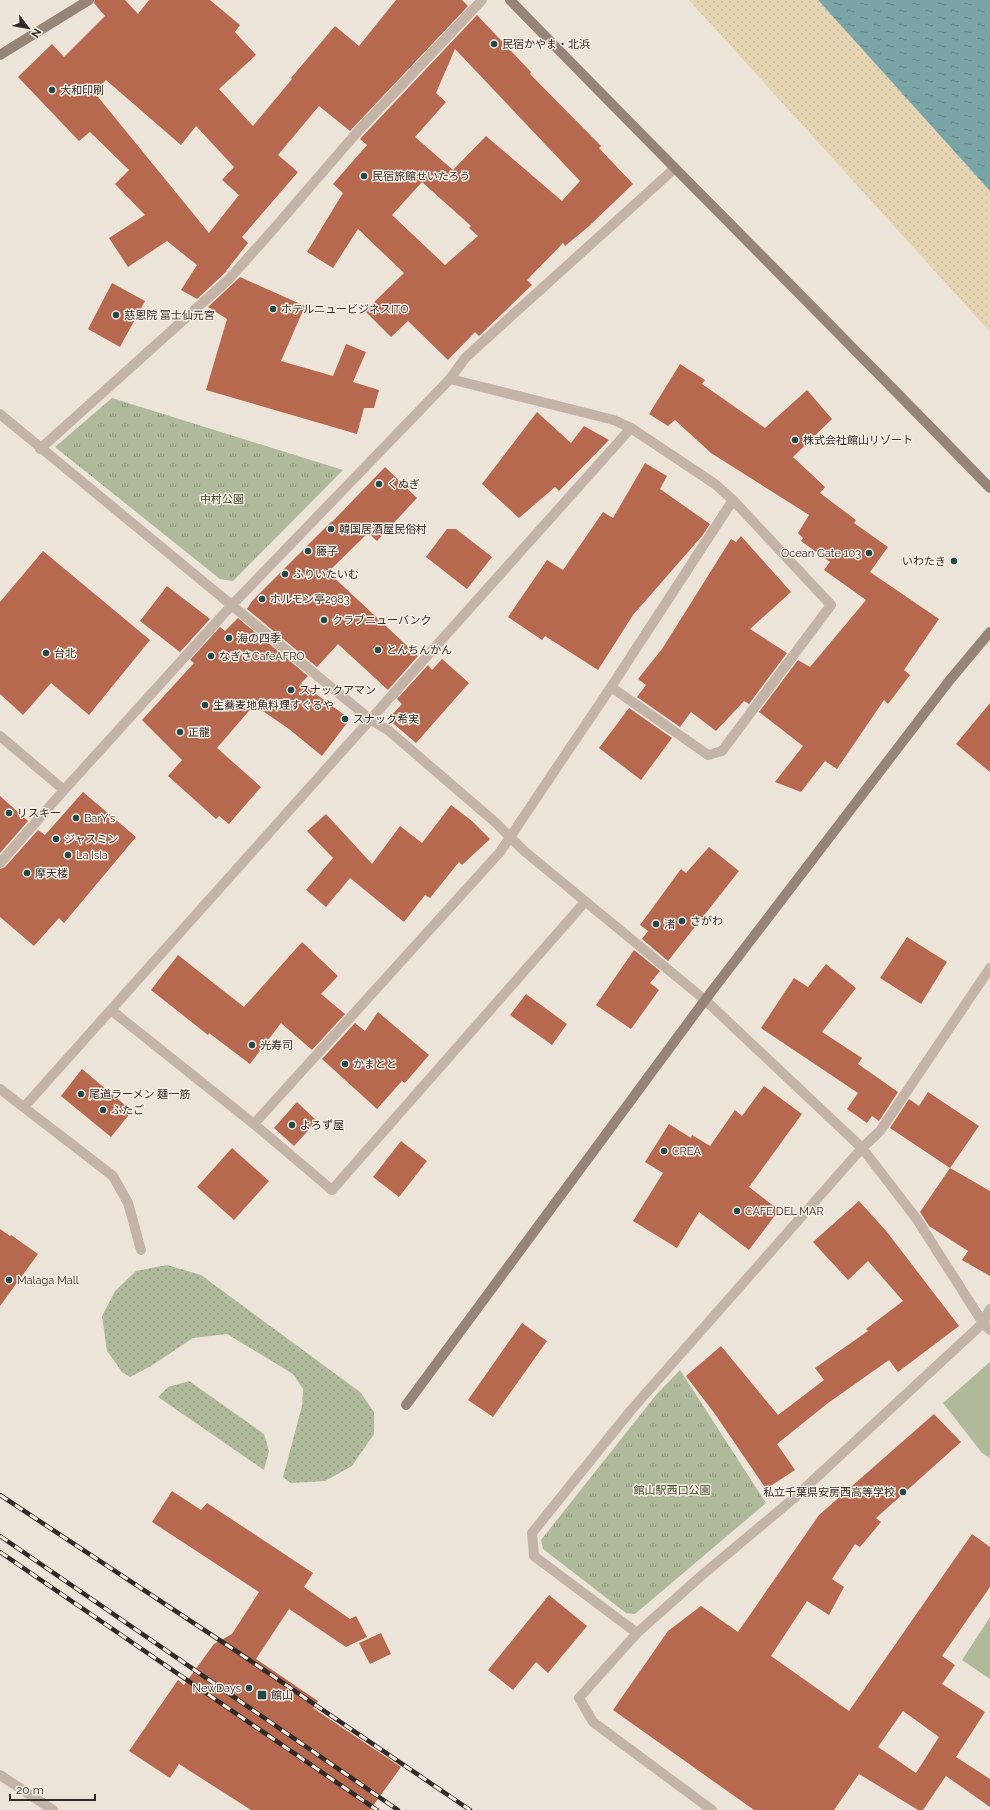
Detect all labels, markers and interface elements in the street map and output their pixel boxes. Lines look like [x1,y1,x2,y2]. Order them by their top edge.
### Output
north arrow [8,8,48,48]
text: N [28,26,44,40]
place label: 民宿かやま・北浜 [502,38,590,51]
marker: 民宿かやま・北浜 [489,39,499,49]
place label: 大和印刷 [60,84,104,97]
marker: 大和印刷 [47,85,57,95]
place label: 民宿旅館せいたろう [372,170,470,183]
marker: 民宿旅館せいたろう [359,171,369,181]
place label: ホテルニュービジネスITO [281,303,408,316]
marker: ホテルニュービジネスITO [268,304,278,314]
place label: 慈恩院 冨士仙元宮 [124,309,215,322]
marker: 慈恩院 冨士仙元宮 [111,310,121,320]
place label: 株式会社館山リゾート [803,434,913,447]
marker: 株式会社館山リゾート [790,435,800,445]
place label: くぬぎ [387,478,420,491]
marker: くぬぎ [374,479,384,489]
park label: 中村公園 [200,493,244,506]
place label: 韓国居酒屋民俗村 [339,523,427,536]
marker: 韓国居酒屋民俗村 [326,524,336,534]
place label: 藤子 [316,545,338,558]
marker: 藤子 [303,546,313,556]
place label: Ocean Gate 103 [781,547,861,560]
marker: Ocean Gate 103 [864,548,874,558]
place label: いわたき [902,555,946,568]
marker: いわたき [949,556,959,566]
place label: ふりいたいむ [293,568,359,581]
marker: ふりいたいむ [280,569,290,579]
place label: ホルモン亭2983 [270,593,350,606]
marker: ホルモン亭2983 [257,594,267,604]
place label: クラブニューバンク [332,614,431,627]
marker: クラブニューバンク [319,615,329,625]
place label: 海の四季 [237,632,281,645]
marker: 海の四季 [224,633,234,643]
place label: とんちんかん [386,644,452,657]
marker: とんちんかん [373,645,383,655]
place label: 台北 [54,647,76,660]
marker: 台北 [41,648,51,658]
place label: なぎさCafeAFRO [219,650,305,663]
marker: なぎさCafeAFRO [206,651,216,661]
place label: スナックアマン [299,684,376,697]
marker: スナックアマン [286,685,296,695]
place label: 生蕎麦地魚料理すぐるや [213,699,334,712]
marker: 生蕎麦地魚料理すぐるや [200,700,210,710]
place label: スナック希実 [353,713,419,726]
marker: スナック希実 [340,714,350,724]
place label: 正龍 [188,726,210,739]
marker: 正龍 [175,727,185,737]
place label: リスキー [17,807,61,820]
marker: リスキー [4,808,14,818]
place label: BarY's [84,812,115,825]
marker: BarY's [71,813,81,823]
place label: ジャスミン [64,833,118,846]
marker: ジャスミン [51,834,61,844]
place label: La IsIa [76,849,108,862]
marker: La IsIa [63,850,73,860]
place label: 摩天楼 [35,867,68,880]
marker: 摩天楼 [22,868,32,878]
place label: さがわ [690,915,723,928]
marker: さがわ [677,916,687,926]
place label: 渚 [664,918,675,931]
marker: 渚 [651,919,661,929]
place label: 光寿司 [260,1039,293,1052]
marker: 光寿司 [247,1040,257,1050]
place label: かまとと [353,1058,397,1071]
marker: かまとと [340,1059,350,1069]
place label: 尾道ラーメン 麺一筋 [89,1088,190,1101]
marker: 尾道ラーメン 麺一筋 [76,1089,86,1099]
place label: ふたご [111,1104,144,1117]
marker: ふたご [98,1105,108,1115]
place label: よろず屋 [300,1119,344,1132]
marker: よろず屋 [287,1120,297,1130]
place label: CREA [672,1145,701,1158]
marker: CREA [659,1146,669,1156]
place label: CAFE DEL MAR [745,1205,824,1218]
marker: CAFE DEL MAR [732,1206,742,1216]
place label: Malaga Mall [17,1274,79,1287]
marker: Malaga Mall [4,1275,14,1285]
park label: 館山駅西口公園 [634,1484,711,1497]
place label: 私立千葉県安房西高等学校 [763,1486,895,1499]
marker: 私立千葉県安房西高等学校 [898,1487,908,1497]
place label: NewDays [193,1682,241,1695]
marker: NewDays [244,1683,254,1693]
marker: 館山 [256,1689,268,1701]
place label: 館山 [271,1689,293,1702]
scale bar [10,1776,95,1802]
text: 20 m [16,1783,44,1797]

